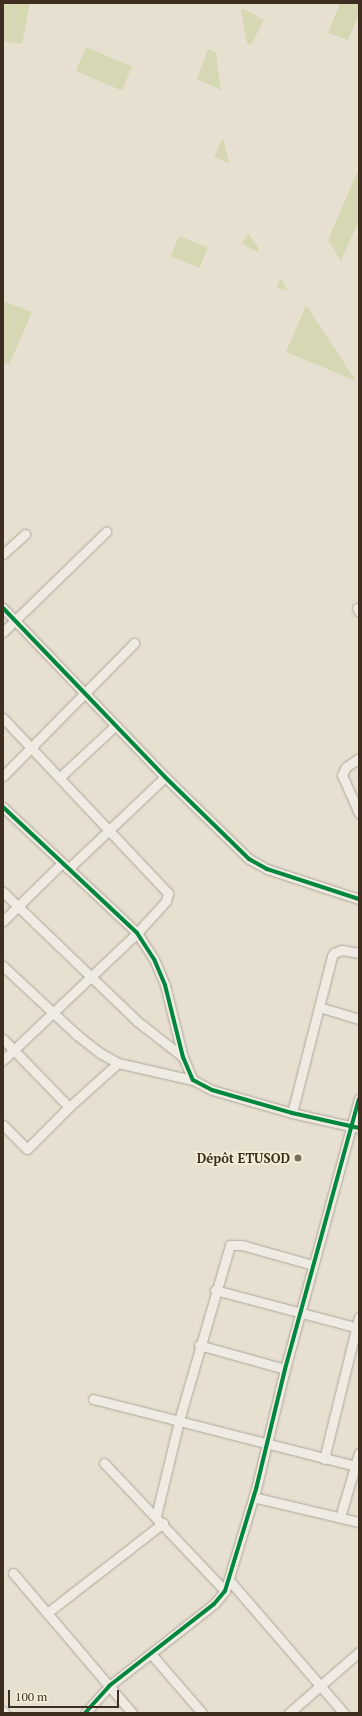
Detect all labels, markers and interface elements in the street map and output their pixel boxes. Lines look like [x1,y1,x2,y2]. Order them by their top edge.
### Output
place label: Dépôt ETUSOD [197,1150,290,1166]
marker: Dépôt ETUSOD [293,1153,303,1163]
scale bar [10,1682,121,1708]
text: 100 m [15,1689,47,1704]

